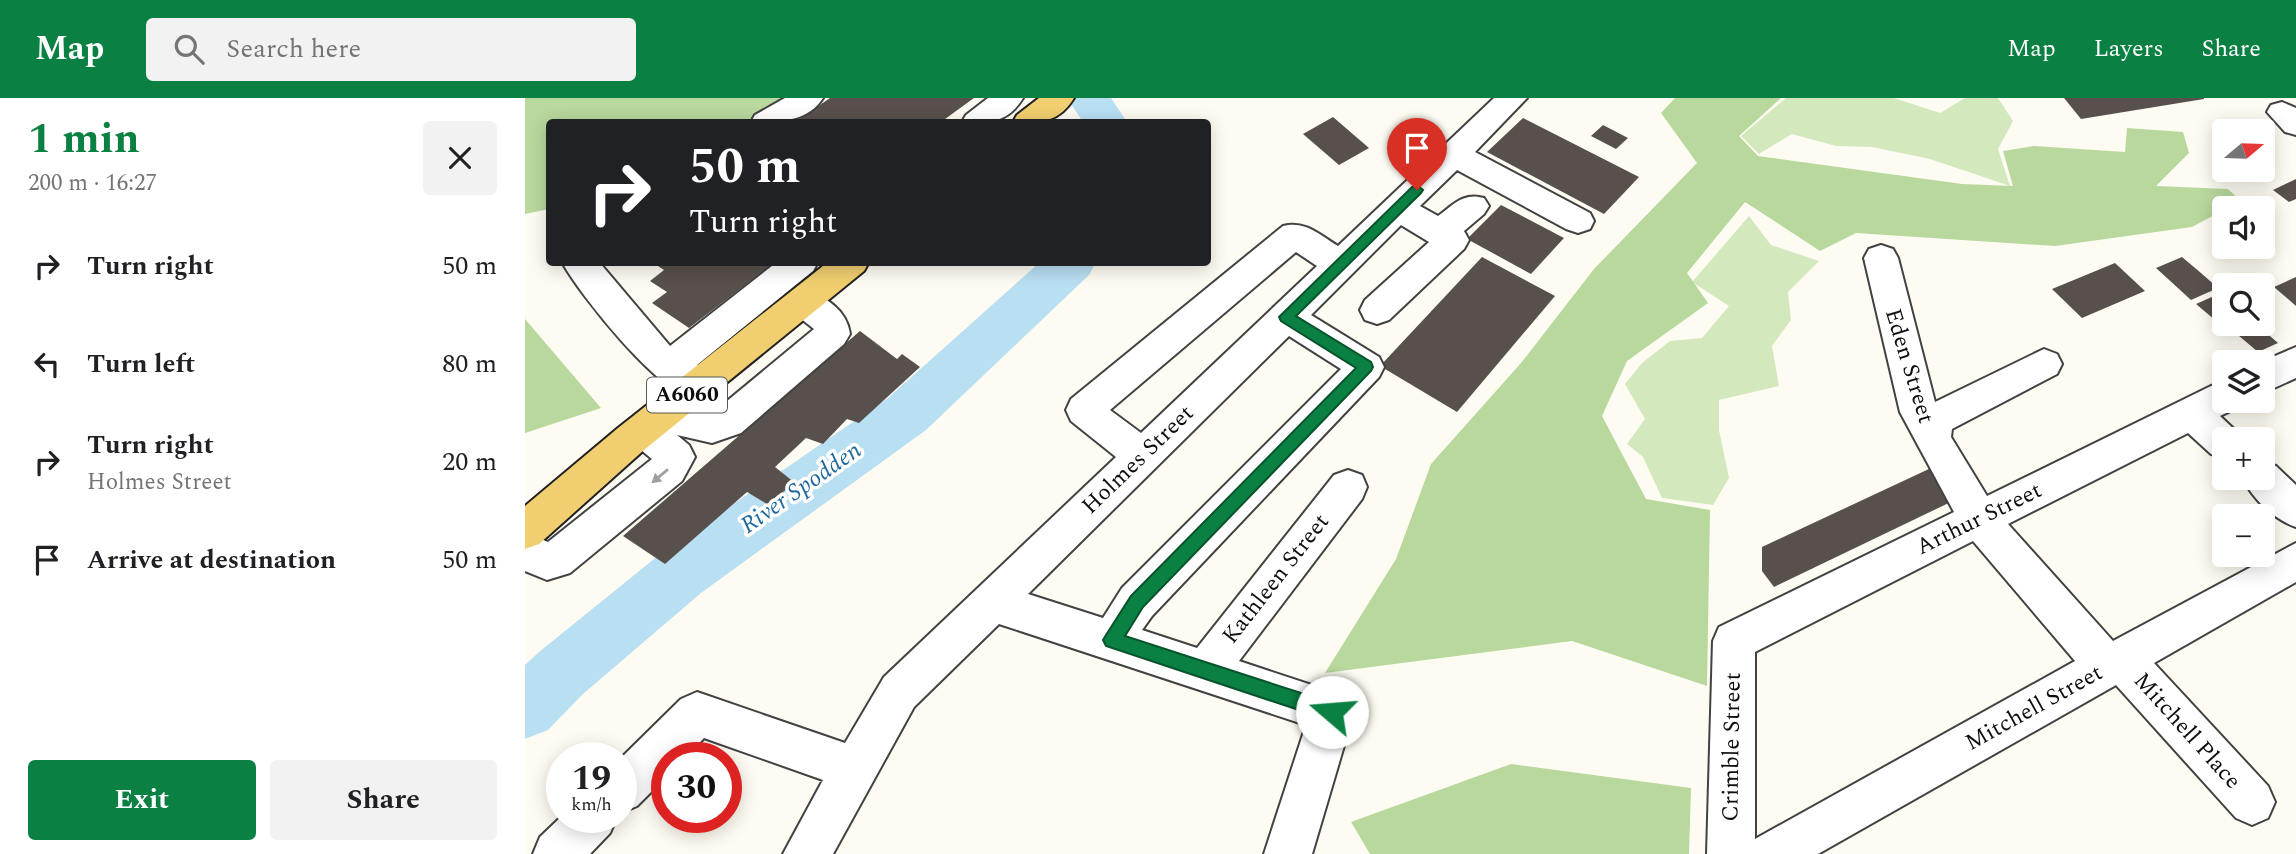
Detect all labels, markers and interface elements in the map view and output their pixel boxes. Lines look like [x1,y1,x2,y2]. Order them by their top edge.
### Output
search box [146,18,636,81]
text: Map [35,24,104,74]
text: Search here [226,29,361,69]
icon: search [170,30,208,68]
text: Map [2007,31,2056,67]
text: Layers [2094,31,2164,67]
text: Share [2202,31,2261,67]
text: 1 min [28,108,140,171]
pin [1387,118,1447,190]
north arrow [2212,119,2275,182]
map controls [2212,119,2275,567]
button: close [423,121,497,195]
icon: arrive [1398,129,1436,167]
text: 50 m [689,130,800,205]
icon: right [574,147,665,238]
text: 200 m · 16:27 [28,166,157,201]
button: sound [2212,196,2275,259]
text: Turn right [689,198,837,247]
text: Turn right [87,246,214,286]
text: 50 m [442,246,497,286]
icon: right [28,247,66,285]
button: search [2212,273,2275,336]
street label: Eden Street [1875,304,1943,428]
text: Turn left [87,344,195,384]
text: 80 m [442,344,497,384]
icon: left [28,345,66,383]
button: layers [2212,350,2275,413]
road number: A6060 [647,378,727,412]
street label: Holmes Street [1074,397,1202,523]
text: Turn right [87,425,214,465]
button: + [2212,427,2275,490]
water label: River Spodden [733,433,869,543]
text: 20 m [442,442,497,482]
icon: right [28,443,66,481]
text: Holmes Street [87,465,232,500]
one-way arrow [651,468,668,483]
street label: Arthur Street [1910,473,2048,565]
button: − [2212,504,2275,567]
street label: Kathleen Street [1214,506,1338,652]
text: Arrive at destination [87,540,336,580]
text: 50 m [442,540,497,580]
icon: arrive [28,541,66,579]
street label: Mitchell Street [1959,656,2109,760]
street label: Mitchell Place [2125,665,2249,797]
street label: Crimble Street [1713,672,1751,822]
position arrow [1295,675,1369,749]
speed limit sign: 30 [651,742,742,833]
text: 19 [572,752,611,805]
button: Exit [28,760,256,840]
button: Share [270,760,497,840]
text: km/h [571,791,612,818]

